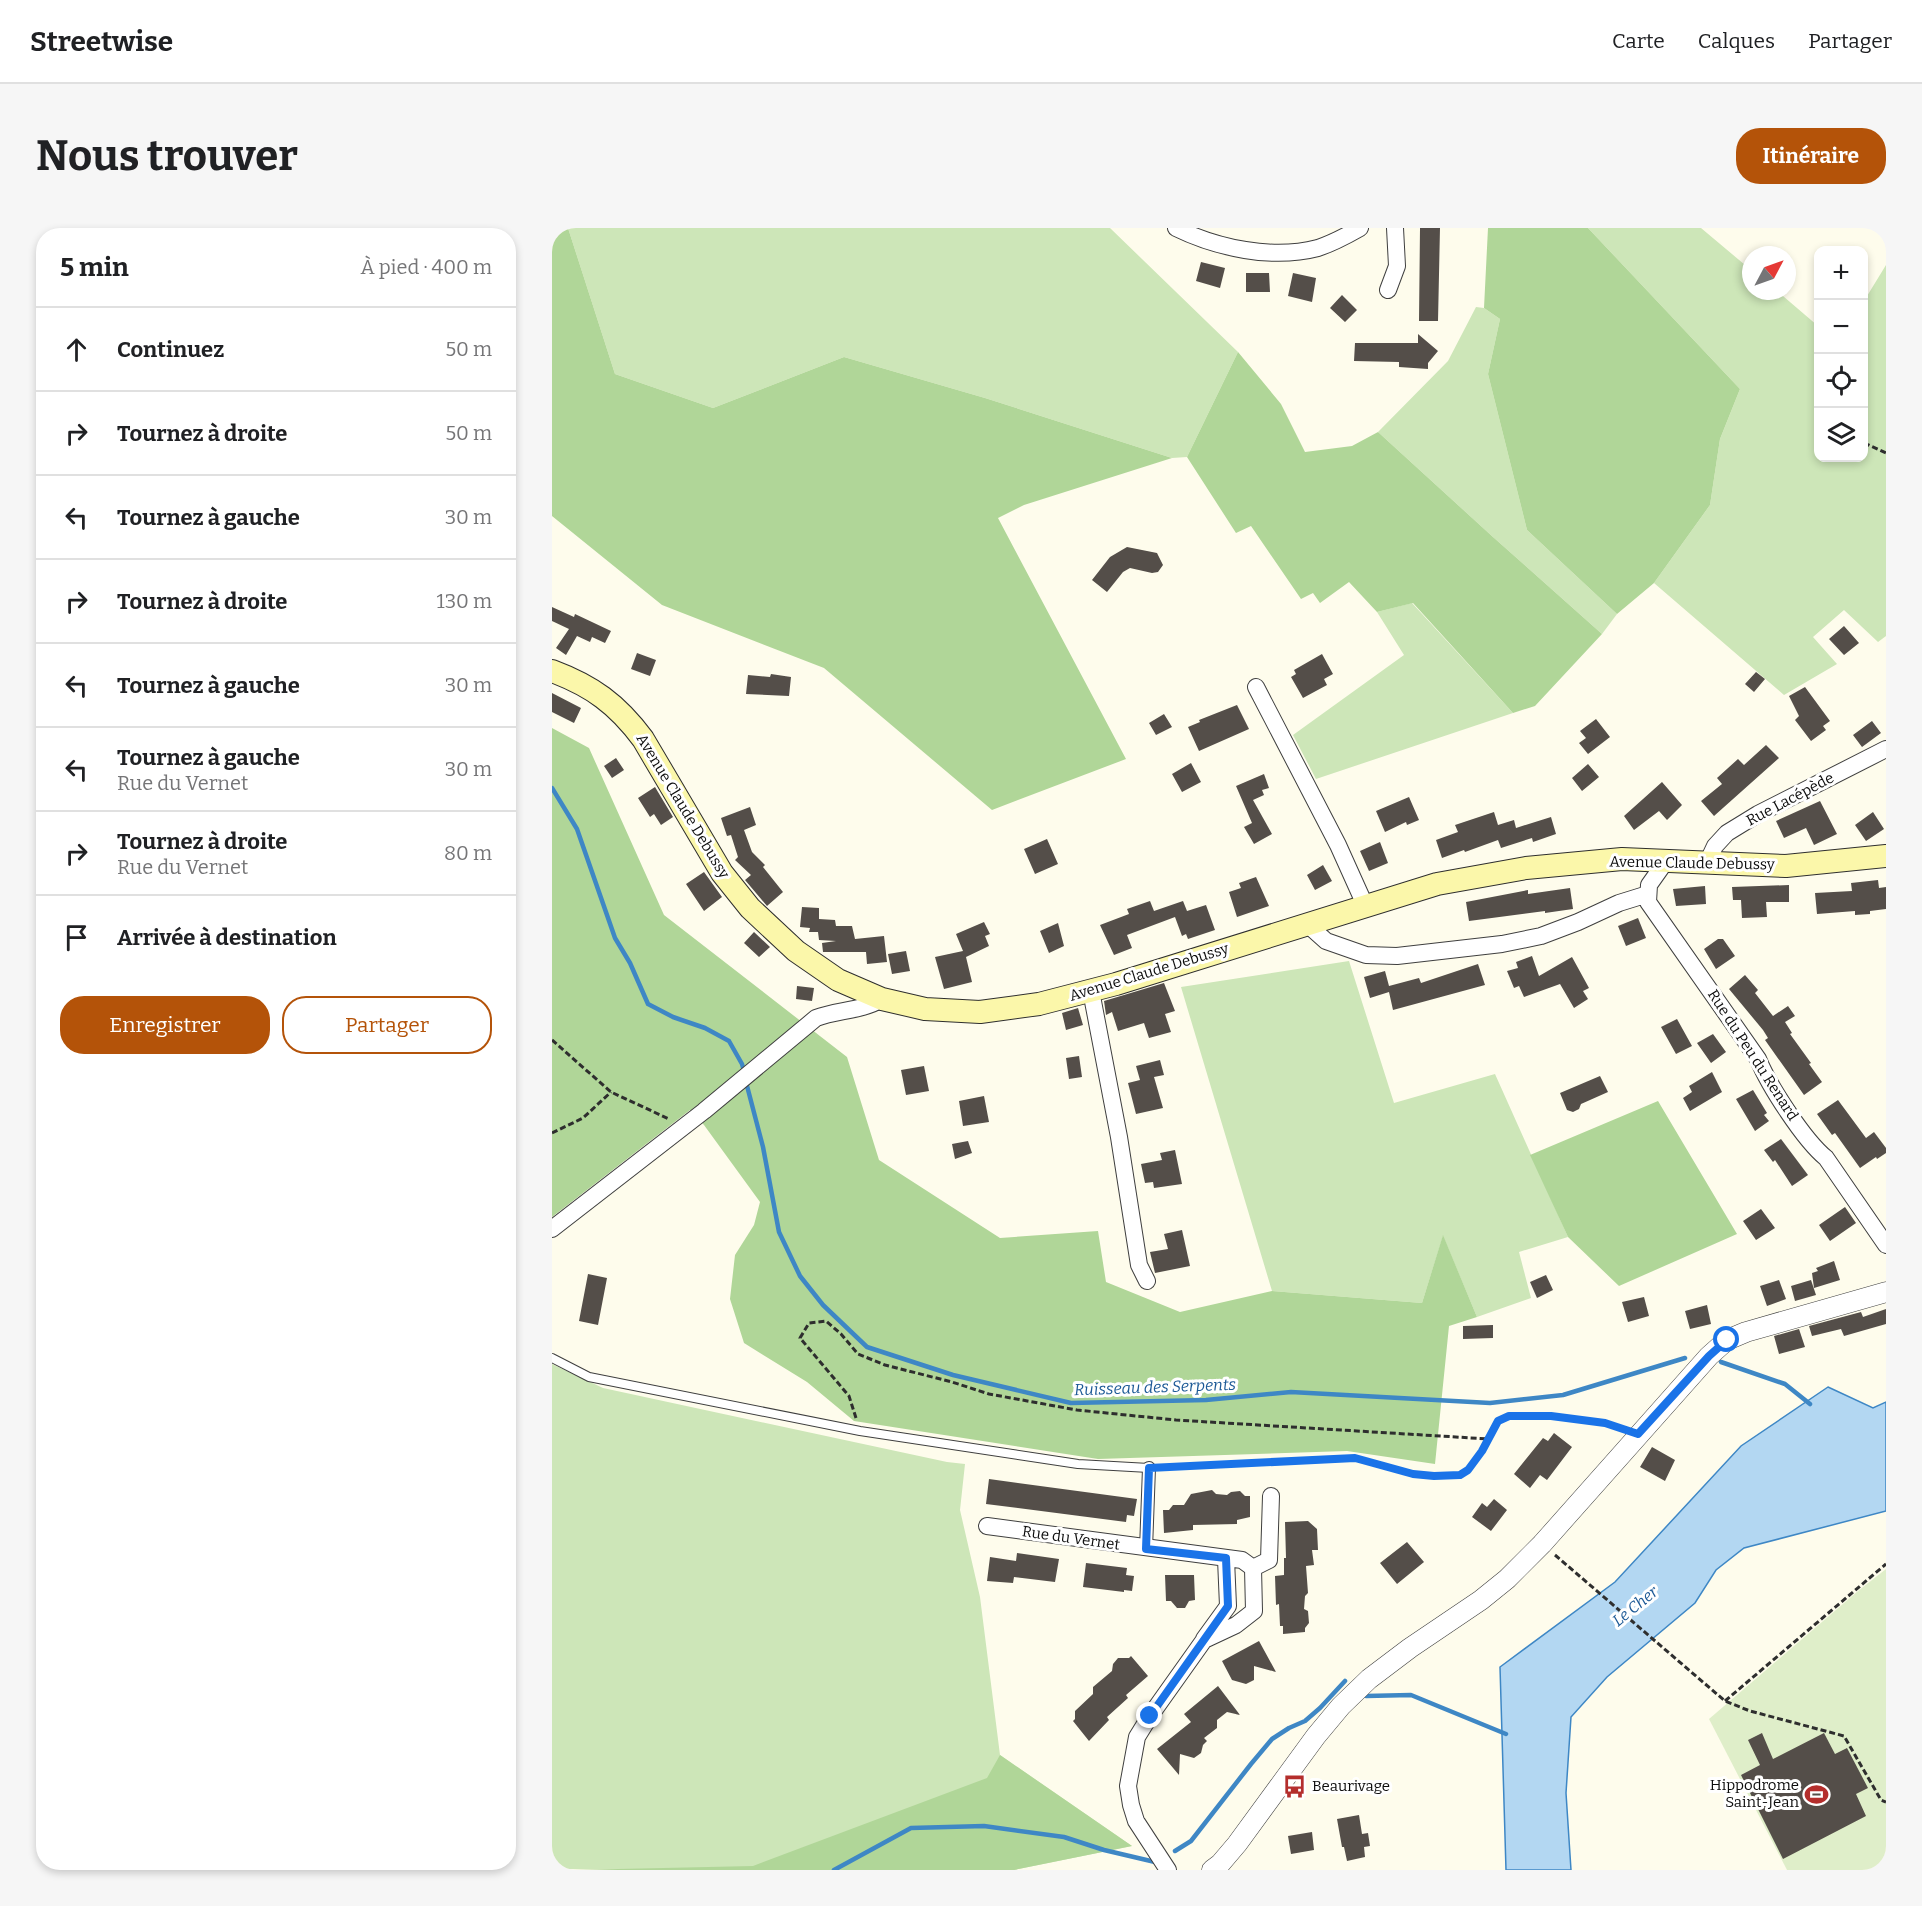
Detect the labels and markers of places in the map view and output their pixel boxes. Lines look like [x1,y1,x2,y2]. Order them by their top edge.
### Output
bus stop icon: Beaurivage [1281,1773,1307,1799]
place label: Hippodrome Saint-Jean [1710,1776,1799,1811]
place label: Beaurivage [1312,1777,1390,1795]
sports icon: Hippodrome Saint-Jean [1804,1781,1830,1807]

